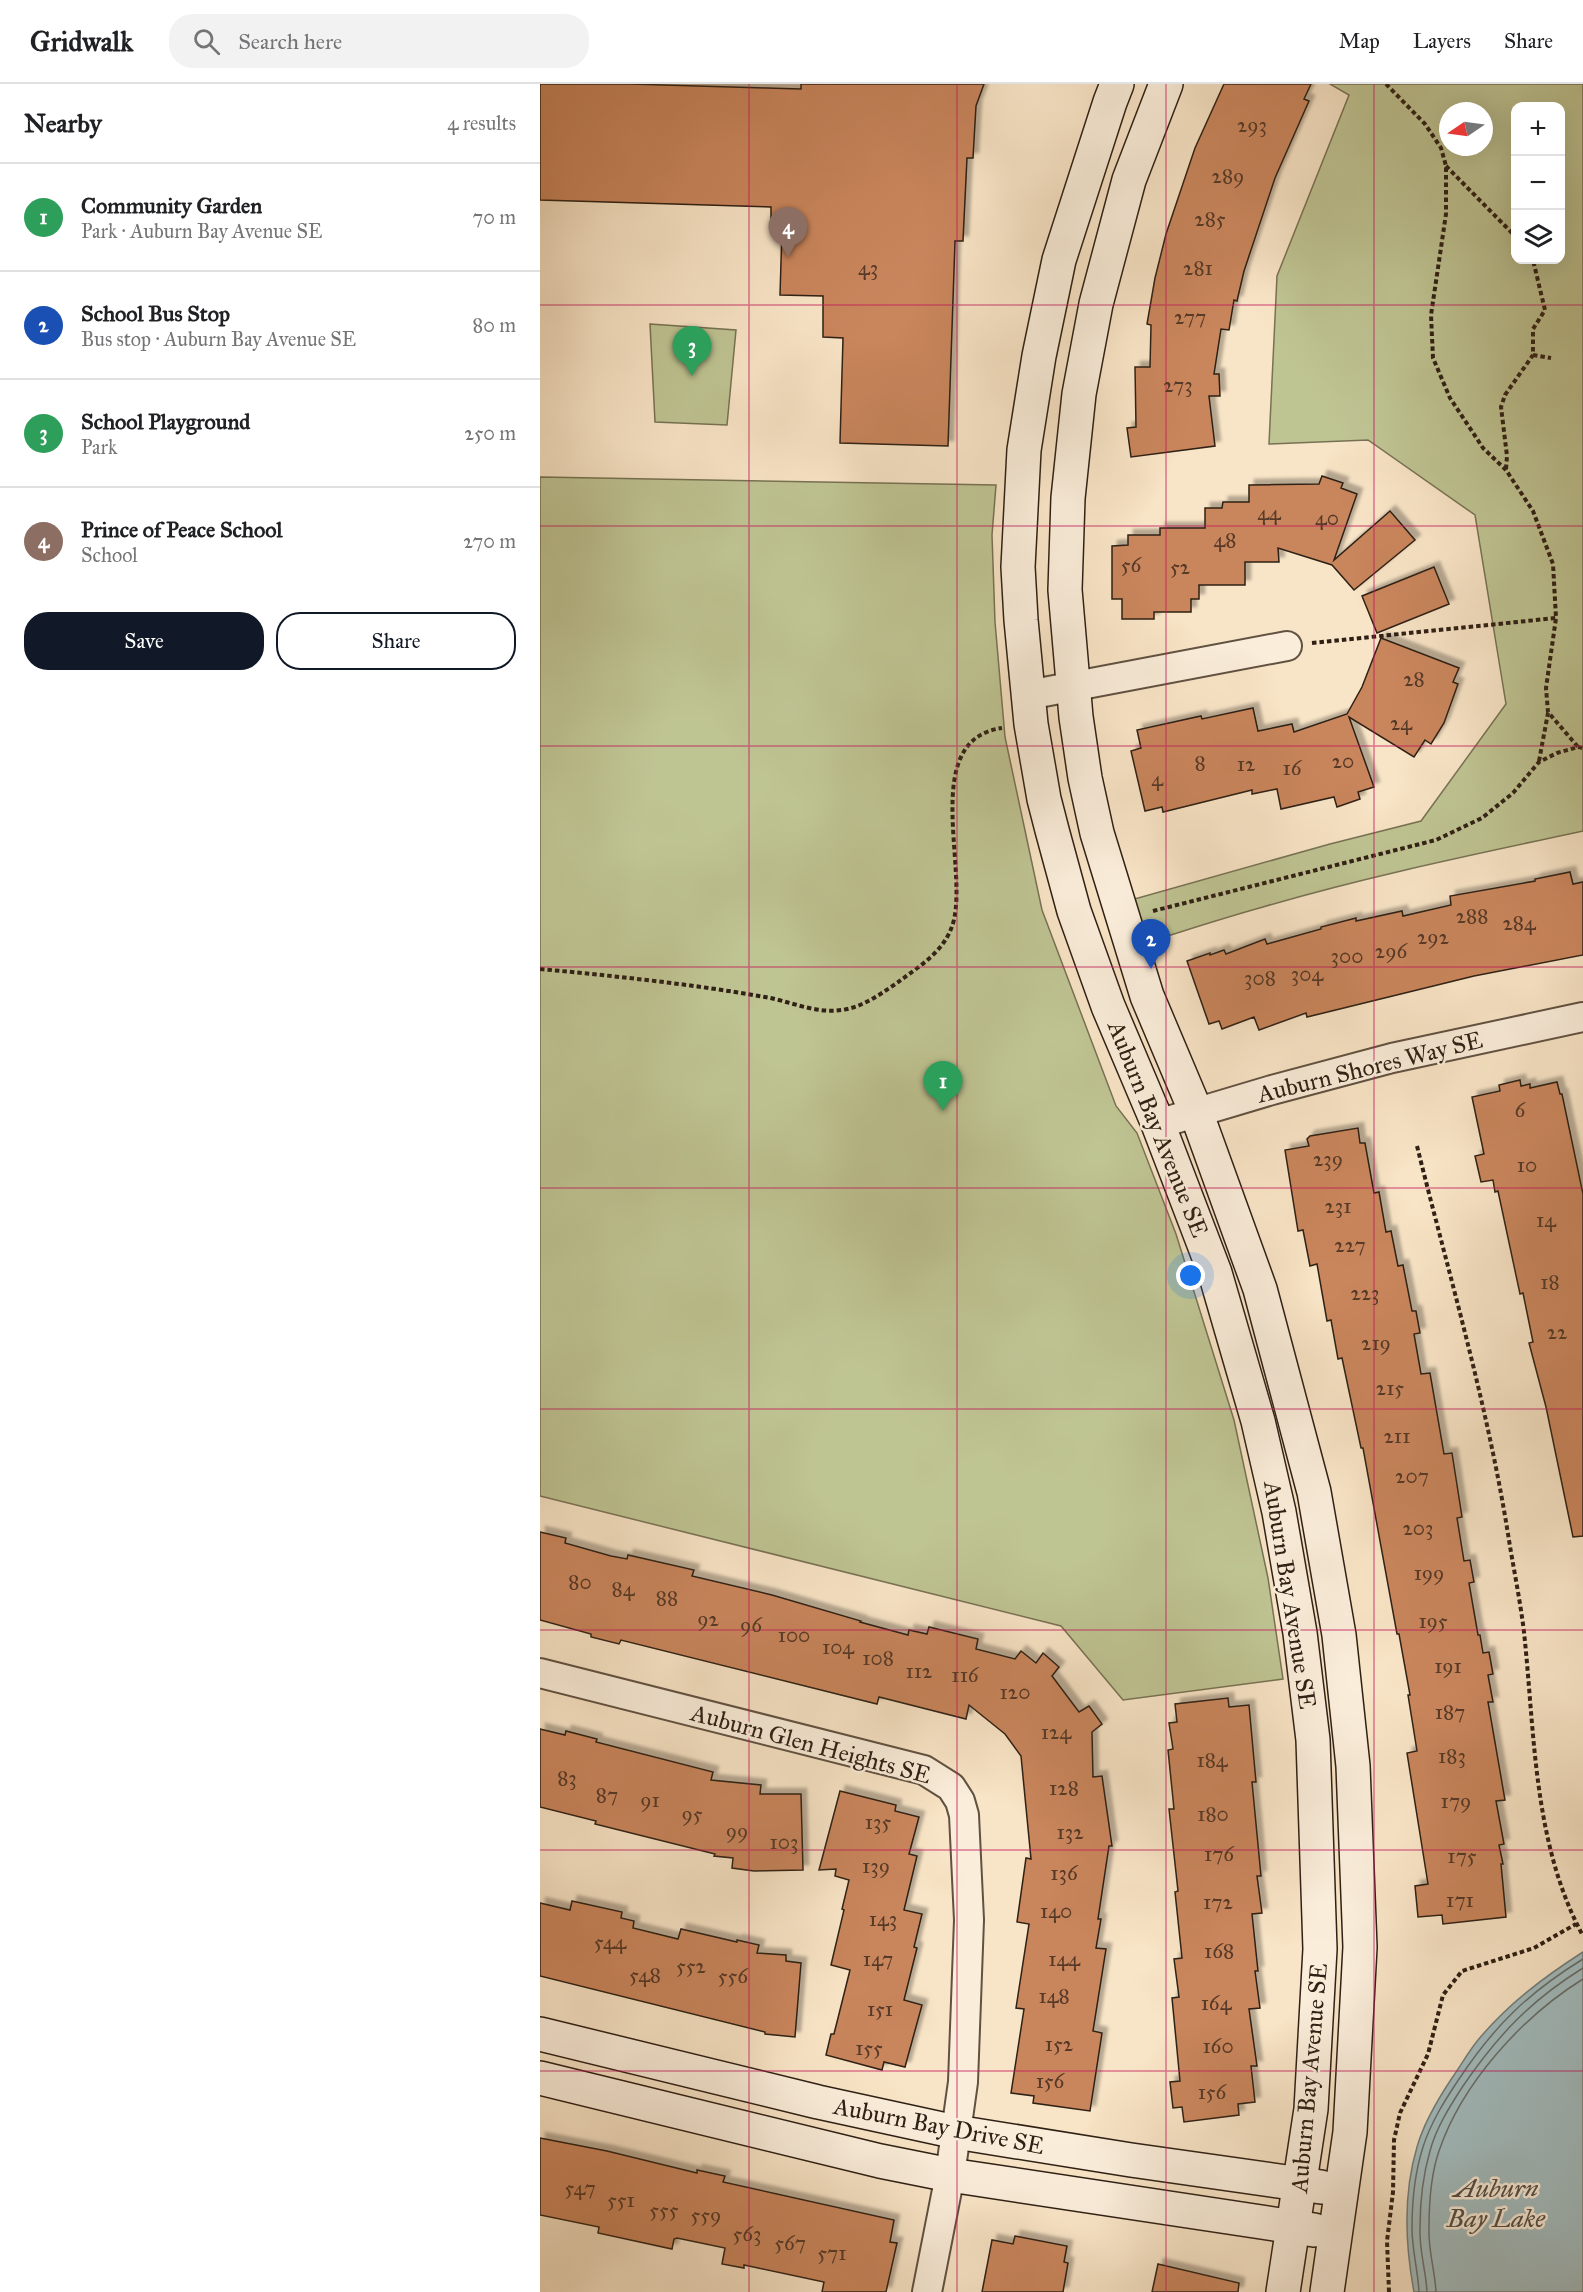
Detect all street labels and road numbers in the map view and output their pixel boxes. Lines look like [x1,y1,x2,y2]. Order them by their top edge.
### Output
street label: Auburn Bay Avenue SE [1101,1016,1215,1241]
street label: Auburn Shores Way SE [1253,1024,1486,1110]
street label: Auburn Bay Avenue SE [1257,1478,1323,1711]
street label: Auburn Glen Heights SE [687,1697,934,1790]
street label: Auburn Bay Avenue SE [1284,1962,1334,2195]
street label: Auburn Bay Drive SE [830,2091,1047,2161]

